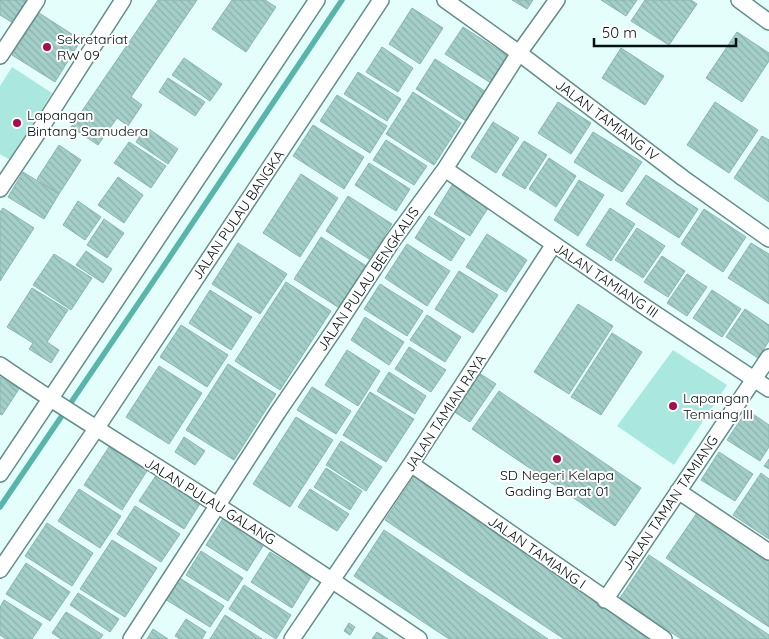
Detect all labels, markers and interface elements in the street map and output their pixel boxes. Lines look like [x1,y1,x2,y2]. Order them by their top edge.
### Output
scale bar [594,15,736,47]
text: 50 m [602,23,637,42]
place label: Sekretariat RW 09 [57,30,128,64]
marker: Sekretariat RW 09 [41,41,53,53]
street label: JALAN TAMIANG IV [552,75,662,165]
place label: Lapangan Bintang Samudera [27,106,148,140]
marker: Lapangan Bintang Samudera [11,117,23,129]
street label: JALAN PULAU BANGKA [188,147,288,283]
street label: JALAN PULAU BENGKALIS [313,203,423,355]
street label: JALAN TAMIANG III [550,238,662,322]
street label: JALAN TAMIAN RAYA [400,351,490,475]
place label: Lapangan Temiang III [683,389,753,423]
marker: Lapangan Temiang III [667,400,679,412]
street label: JALAN TAMAN TAMIANG [618,432,722,574]
street label: JALAN PULAU GALANG [141,453,279,549]
marker: SD Negeri Kelapa Gading Barat 01 [551,453,563,465]
place label: SD Negeri Kelapa Gading Barat 01 [500,466,614,500]
street label: JALAN TAMIANG I [484,511,590,593]

